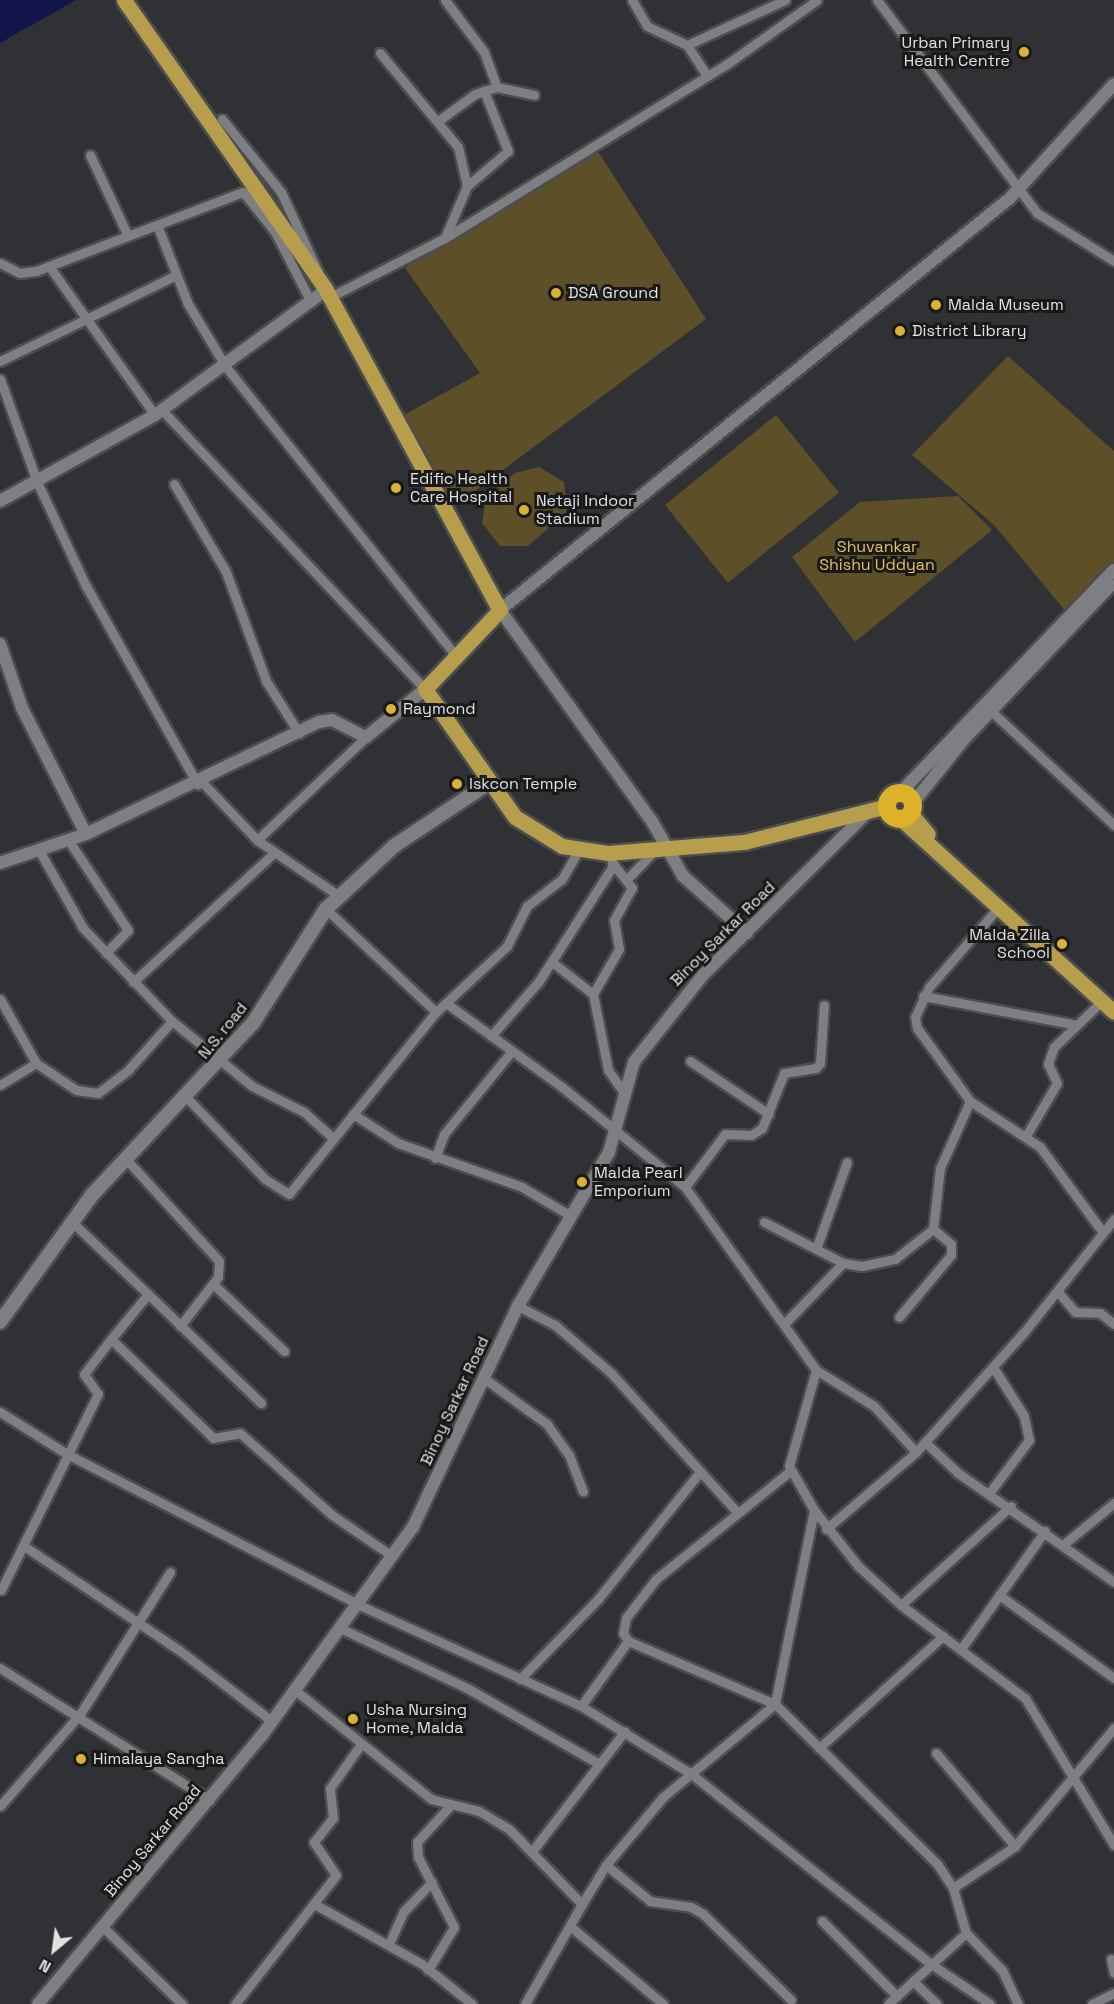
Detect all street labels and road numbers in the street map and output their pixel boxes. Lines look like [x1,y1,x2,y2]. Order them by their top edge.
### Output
street label: Binoy Sarkar Road [667,878,779,990]
street label: N.S. road [194,999,252,1063]
street label: Binoy Sarkar Road [417,1333,493,1469]
street label: Binoy Sarkar Road [101,1781,205,1901]

